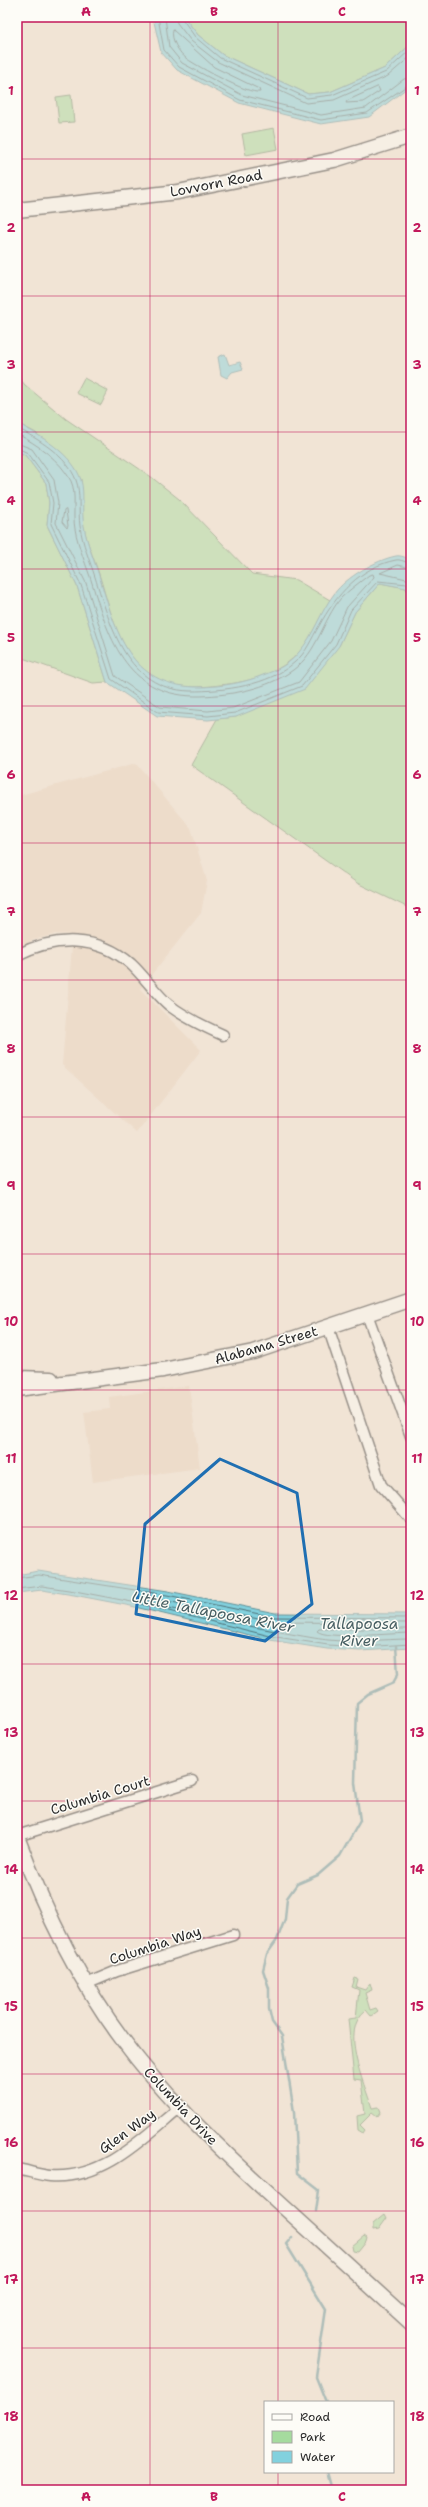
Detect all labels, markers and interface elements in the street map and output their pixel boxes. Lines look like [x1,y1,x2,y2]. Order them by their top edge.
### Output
text: A [81,3,91,20]
text: B [210,3,218,20]
text: C [338,3,346,20]
text: 1 [8,82,14,99]
text: 1 [414,82,420,99]
street label: Lovvorn Road [168,165,264,201]
text: 2 [6,219,16,236]
text: 2 [412,219,422,236]
text: 3 [6,356,16,373]
text: 3 [412,356,422,373]
text: 4 [6,492,16,509]
text: 4 [412,492,422,509]
text: 5 [7,629,15,646]
text: 5 [413,629,421,646]
text: 6 [6,766,16,783]
text: 6 [412,766,422,783]
text: 7 [6,903,16,920]
text: 7 [412,903,422,920]
text: 8 [6,1040,16,1057]
text: 8 [412,1040,422,1057]
text: 9 [6,1177,16,1194]
text: 9 [412,1177,422,1194]
text: 10 [4,1313,18,1330]
text: 10 [410,1313,424,1330]
street label: Alabama Street [212,1322,320,1368]
text: 11 [5,1450,17,1467]
text: 11 [411,1450,423,1467]
water label: Little Tallapoosa River [130,1586,297,1638]
text: 12 [4,1587,18,1604]
text: 12 [410,1587,424,1604]
water label: Tallapoosa River [320,1614,398,1651]
text: 13 [4,1724,18,1741]
text: 13 [410,1724,424,1741]
street label: Columbia Court [48,1771,152,1819]
text: 14 [4,1861,18,1878]
text: 14 [410,1861,424,1878]
street label: Columbia Way [107,1922,203,1968]
text: 15 [4,1998,18,2015]
text: 15 [410,1998,424,2015]
street label: Columbia Drive [140,2063,222,2149]
street label: Glen Way [95,2105,159,2157]
text: 16 [4,2134,18,2151]
text: 16 [410,2134,424,2151]
text: 17 [4,2271,18,2288]
text: 17 [410,2271,424,2288]
legend [264,2401,394,2473]
text: 18 [4,2408,18,2425]
text: 18 [410,2408,424,2425]
text: Road [300,2409,331,2425]
text: Park [300,2429,326,2445]
text: Water [300,2449,336,2465]
text: A [81,2488,91,2505]
text: B [210,2488,218,2505]
text: C [338,2488,346,2505]

